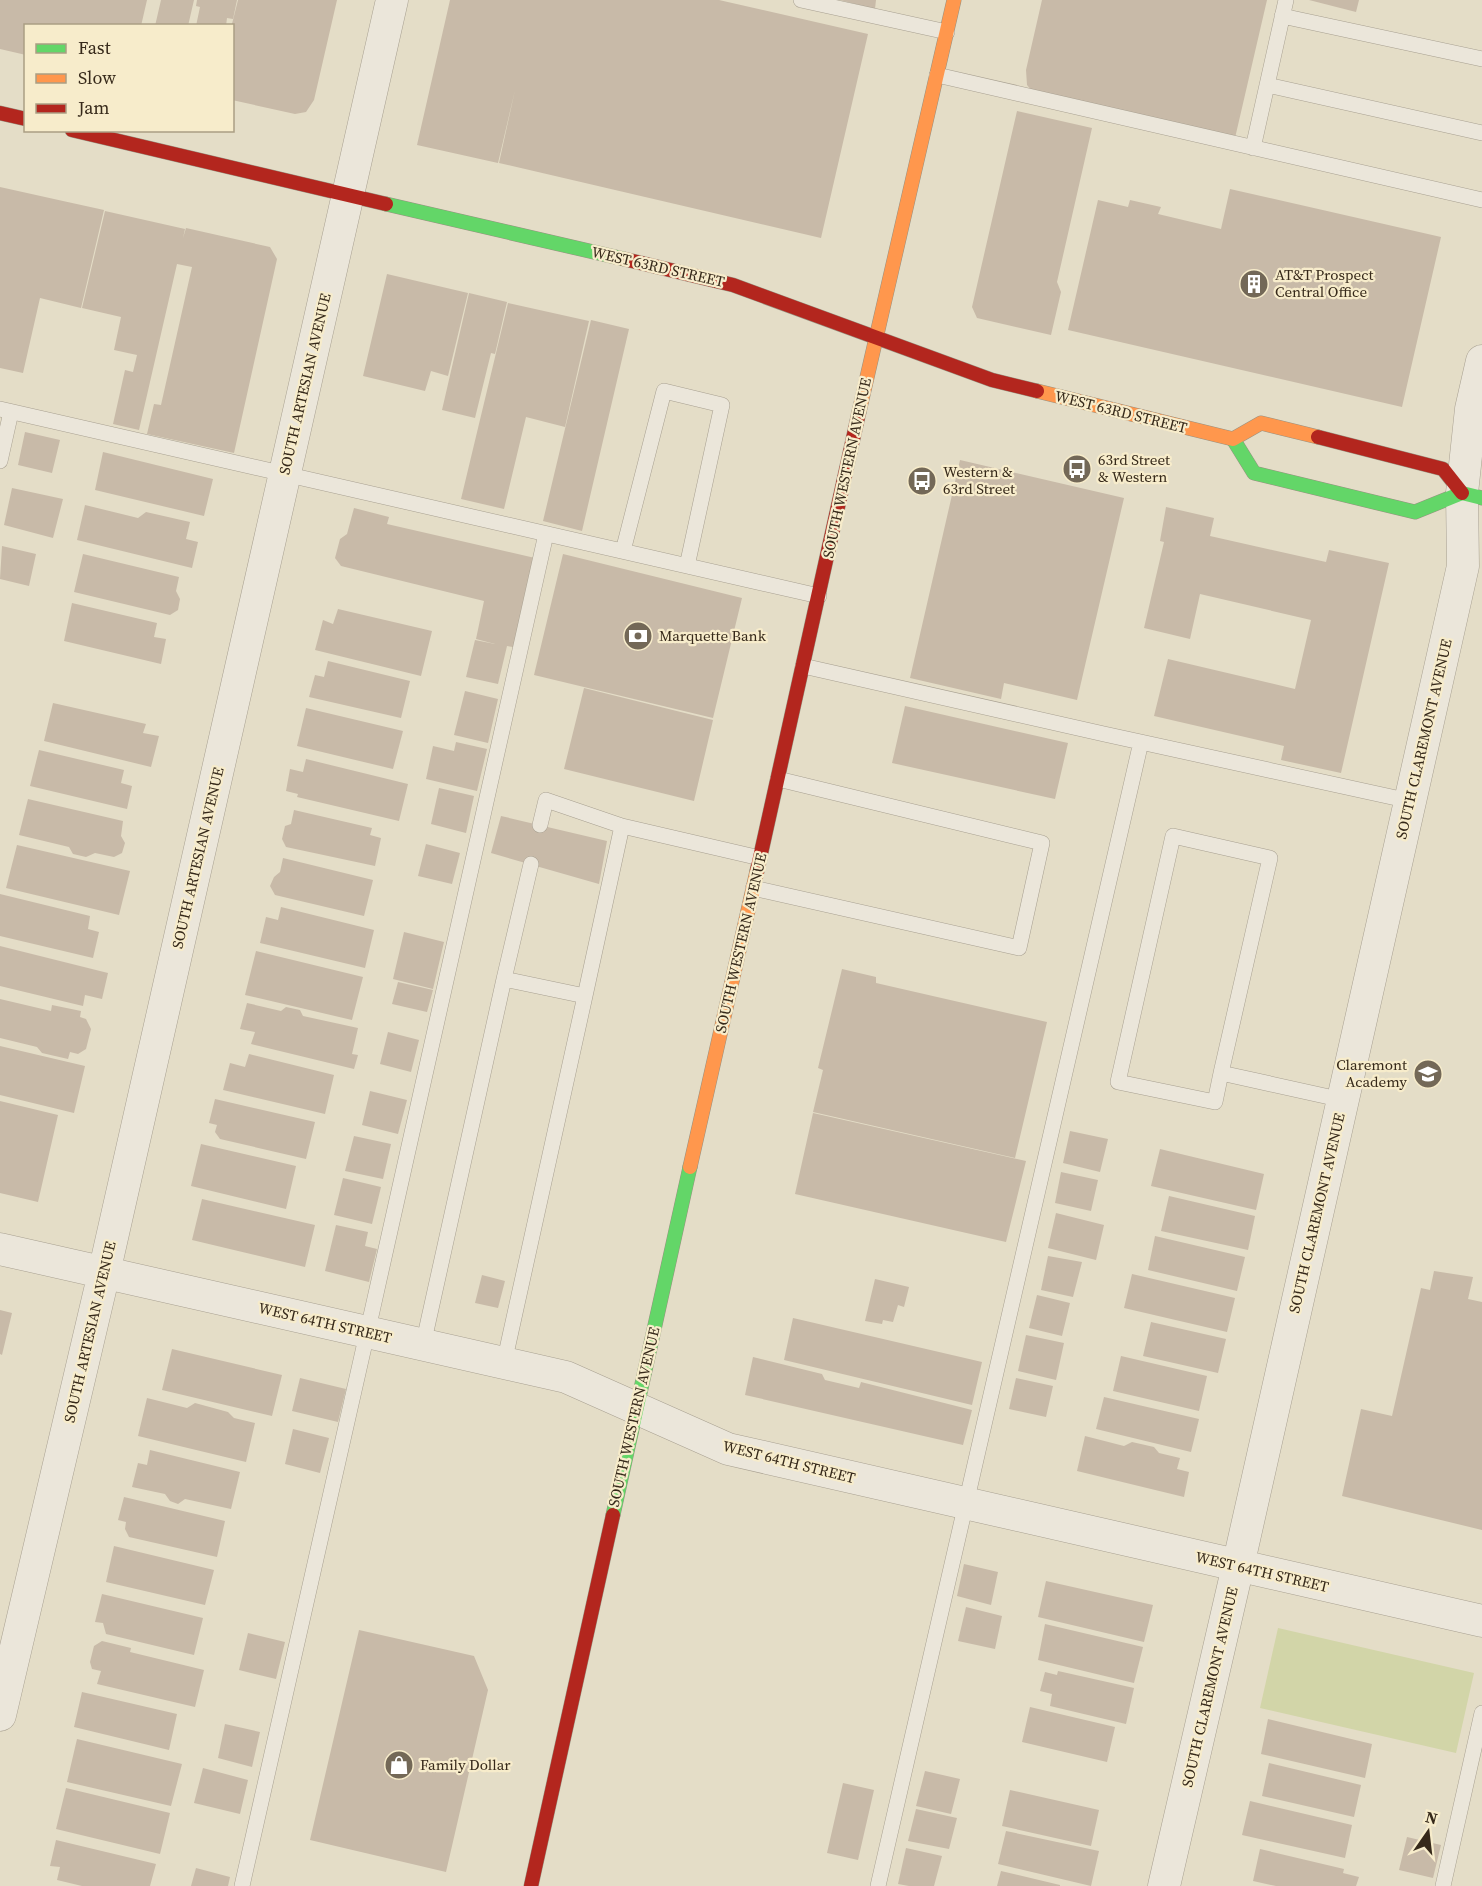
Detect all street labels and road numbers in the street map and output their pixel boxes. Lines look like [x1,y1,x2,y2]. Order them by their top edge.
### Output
street label: WEST 63RD STREET [590,241,727,292]
street label: SOUTH ARTESIAN AVENUE [273,291,336,477]
street label: SOUTH WESTERN AVENUE [817,376,876,560]
street label: WEST 63RD STREET [1053,385,1189,438]
street label: SOUTH CLAREMONT AVENUE [1390,637,1457,841]
street label: SOUTH ARTESIAN AVENUE [166,765,229,951]
street label: SOUTH WESTERN AVENUE [710,851,771,1035]
street label: SOUTH CLAREMONT AVENUE [1283,1111,1350,1315]
street label: SOUTH ARTESIAN AVENUE [58,1239,121,1425]
street label: WEST 64TH STREET [256,1297,394,1348]
street label: SOUTH WESTERN AVENUE [603,1325,664,1509]
street label: WEST 64TH STREET [721,1435,858,1488]
street label: WEST 64TH STREET [1193,1546,1331,1597]
street label: SOUTH CLAREMONT AVENUE [1176,1585,1243,1789]

